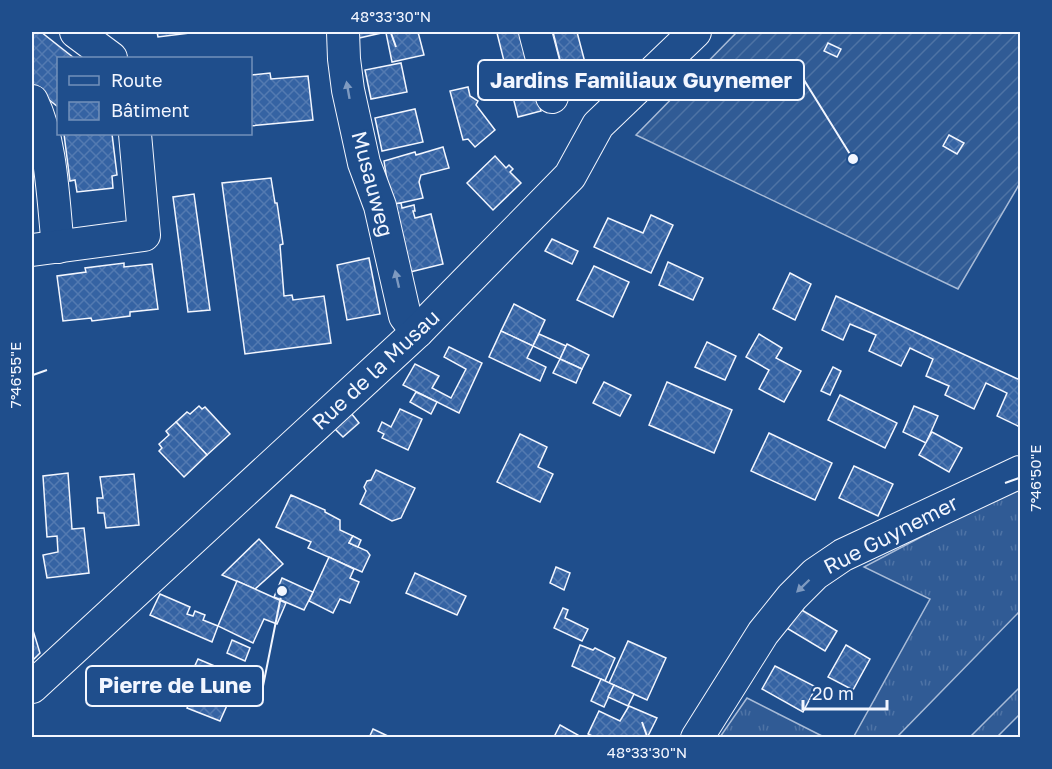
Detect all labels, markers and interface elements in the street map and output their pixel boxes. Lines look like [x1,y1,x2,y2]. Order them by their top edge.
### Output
text: 48°33'30"N [351,7,431,25]
legend [57,57,252,135]
callout: Jardins Familiaux Guynemer [478,60,804,100]
text: Jardins Familiaux Guynemer [490,66,792,93]
text: Route [111,69,162,91]
one-way arrow [343,80,352,99]
text: Bâtiment [111,99,190,121]
street label: Musauweg [346,128,400,239]
one-way arrow [391,269,401,288]
street label: Rue de la Musau [306,304,444,435]
text: 7°46'55"E [6,342,24,408]
text: 7°46'50"E [1026,445,1044,511]
street label: Rue Guynemer [819,489,962,579]
one-way arrow [796,579,810,593]
callout: Pierre de Lune [86,666,263,706]
text: Pierre de Lune [99,671,251,698]
scale bar [803,673,887,711]
text: 20 m [812,682,854,704]
text: 48°33'30"N [607,743,687,761]

